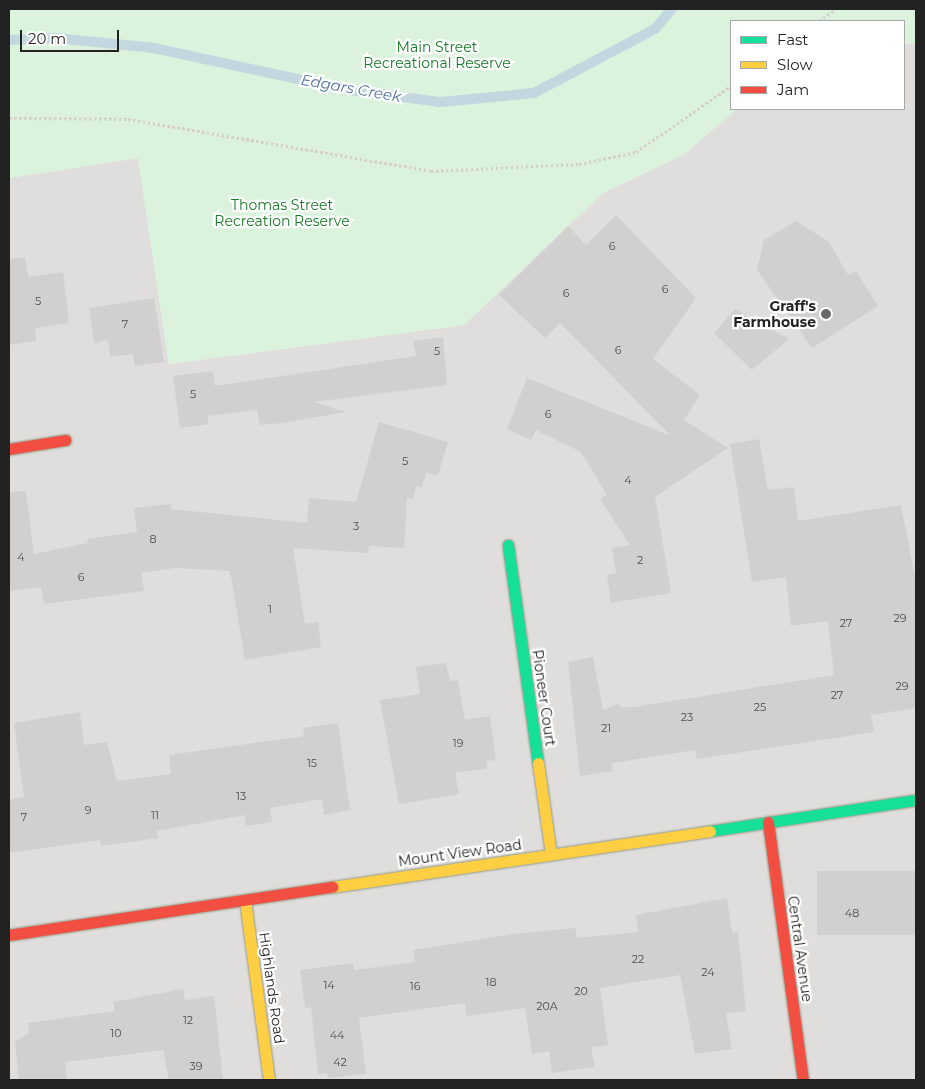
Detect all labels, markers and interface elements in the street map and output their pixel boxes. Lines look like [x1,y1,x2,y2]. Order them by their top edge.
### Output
scale bar [22,20,121,52]
legend [730,20,905,110]
text: 20 m [28,29,66,48]
text: Fast [777,30,808,49]
park label: Main Street Recreational Reserve [363,39,511,72]
text: Slow [777,55,813,74]
water label: Edgars Creek [300,70,402,106]
text: Jam [777,80,809,99]
park label: Thomas Street Recreation Reserve [214,197,350,230]
house number: 6 [609,239,615,253]
house number: 6 [662,282,668,296]
house number: 6 [563,286,569,300]
house number: 5 [35,294,41,308]
place label: Graff's Farmhouse [733,298,816,331]
marker: Graff's Farmhouse [820,308,832,320]
house number: 7 [122,317,128,331]
house number: 6 [615,343,621,357]
house number: 5 [434,344,440,358]
house number: 5 [190,387,196,401]
house number: 6 [545,407,551,421]
house number: 5 [402,454,408,468]
house number: 4 [624,473,632,487]
house number: 3 [353,519,359,533]
house number: 8 [149,532,157,546]
house number: 4 [17,550,25,564]
house number: 2 [637,553,643,567]
house number: 6 [78,570,84,584]
house number: 1 [268,602,272,616]
house number: 29 [894,611,906,625]
house number: 27 [840,616,852,630]
street label: Pioneer Court [529,649,559,747]
house number: 29 [896,679,908,693]
house number: 27 [831,688,843,702]
house number: 25 [754,700,766,714]
house number: 23 [681,710,693,724]
house number: 21 [601,721,611,735]
house number: 19 [453,736,463,750]
house number: 15 [307,756,317,770]
house number: 13 [236,789,246,803]
house number: 9 [85,803,91,817]
house number: 11 [151,808,159,822]
house number: 7 [21,810,27,824]
street label: Mount View Road [397,836,523,870]
street label: Central Avenue [784,895,816,1003]
house number: 48 [845,906,859,920]
street label: Highlands Road [256,931,288,1045]
house number: 22 [632,952,644,966]
house number: 24 [701,965,715,979]
house number: 18 [486,975,496,989]
house number: 14 [323,978,335,992]
house number: 16 [410,979,420,993]
house number: 20 [574,984,588,998]
house number: 20A [536,999,558,1013]
house number: 12 [183,1013,193,1027]
house number: 10 [110,1026,122,1040]
house number: 44 [330,1028,344,1042]
house number: 42 [333,1055,347,1069]
house number: 39 [190,1059,202,1073]

